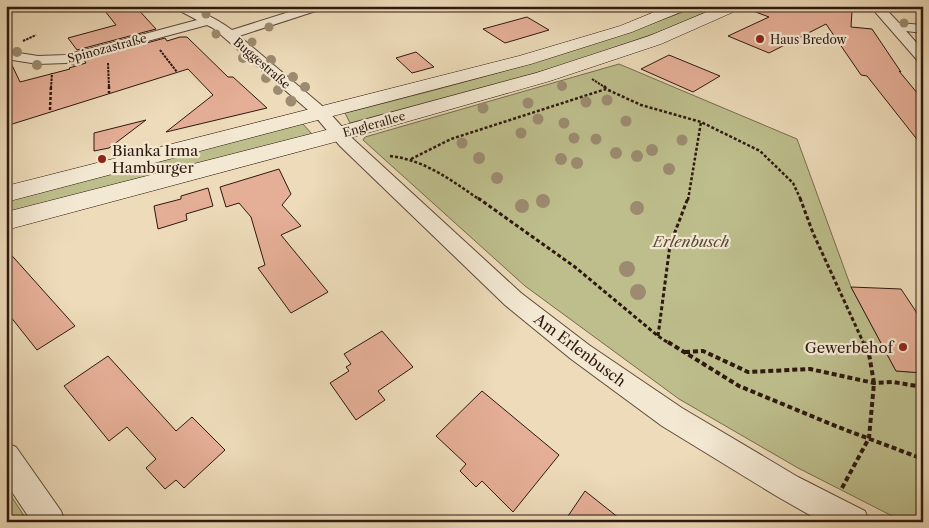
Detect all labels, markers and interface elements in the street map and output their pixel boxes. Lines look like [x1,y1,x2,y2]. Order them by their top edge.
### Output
street label: Spinozastraße [66,30,148,66]
place label: Haus Bredow [770,32,848,47]
marker: Haus Bredow [754,33,766,45]
street label: Buggestraße [230,34,294,92]
street label: Englerallee [341,108,407,140]
place label: Bianka Irma Hamburger [112,141,198,177]
marker: Bianka Irma Hamburger [96,153,108,165]
park label: Erlenbusch [652,232,729,251]
street label: Am Erlenbusch [530,309,630,391]
place label: Gewerbehof [805,338,895,357]
marker: Gewerbehof [897,341,909,353]

